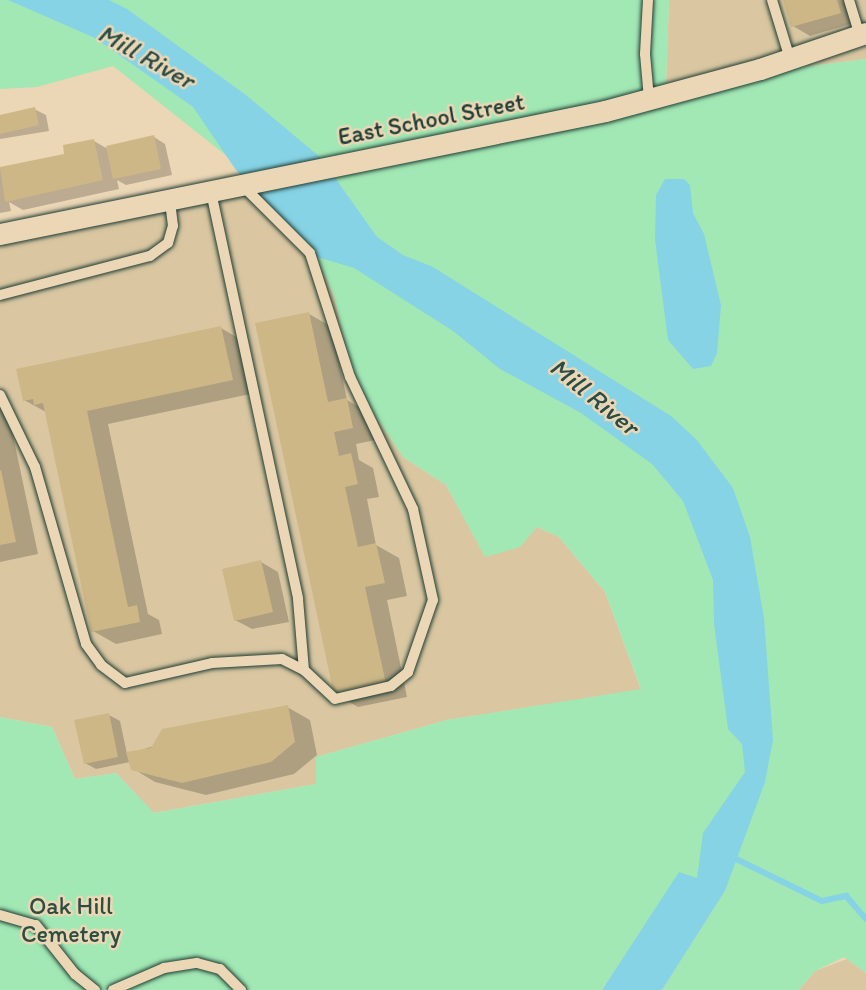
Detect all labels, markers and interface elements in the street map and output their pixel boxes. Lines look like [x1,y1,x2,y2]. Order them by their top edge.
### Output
water label: Mill River [93,18,199,96]
street label: East School Street [336,87,526,151]
water label: Mill River [544,352,644,442]
park label: Oak Hill Cemetery [21,892,121,948]

